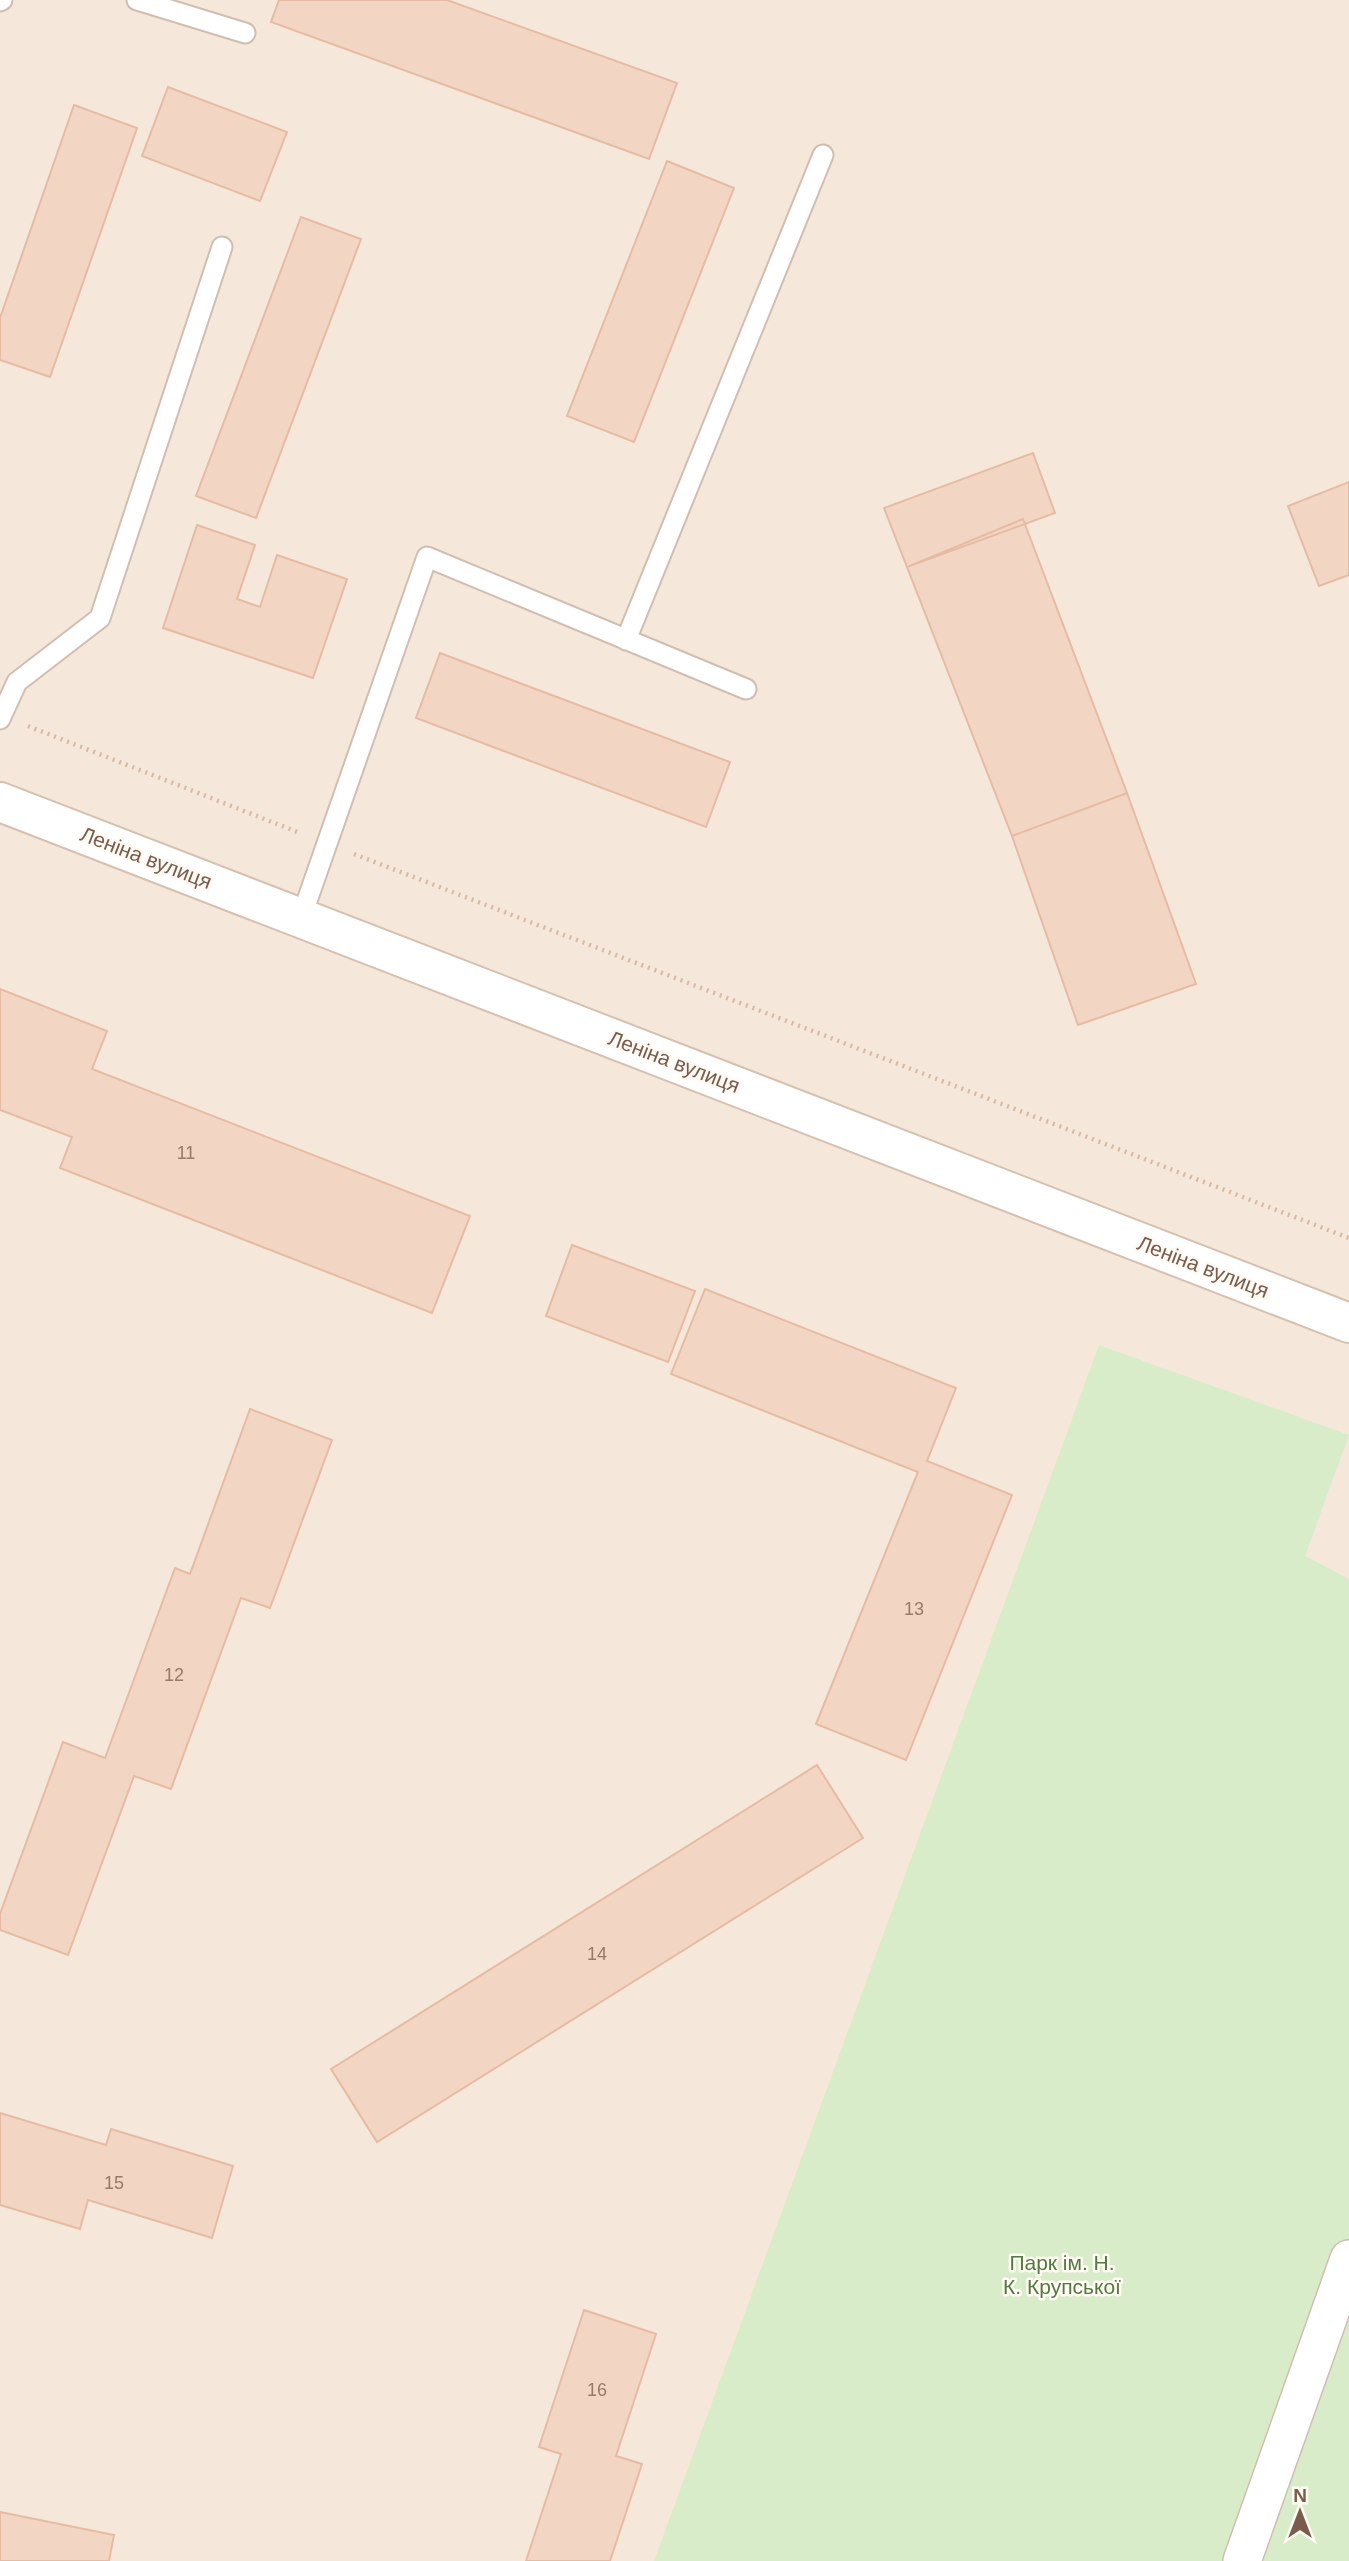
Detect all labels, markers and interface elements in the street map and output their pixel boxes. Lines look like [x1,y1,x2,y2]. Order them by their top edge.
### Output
street label: Леніна вулиця [77,822,215,893]
street label: Леніна вулиця [605,1026,743,1097]
house number: 11 [177,1143,195,1163]
street label: Леніна вулиця [1134,1231,1272,1302]
house number: 13 [904,1599,924,1619]
house number: 12 [164,1665,184,1685]
house number: 14 [587,1944,607,1964]
house number: 15 [104,2173,124,2193]
park label: Парк ім. Н. К. Крупської [1003,2251,1121,2298]
house number: 16 [587,2380,607,2400]
north arrow [1265,2477,1335,2547]
text: N [1293,2485,1307,2506]

